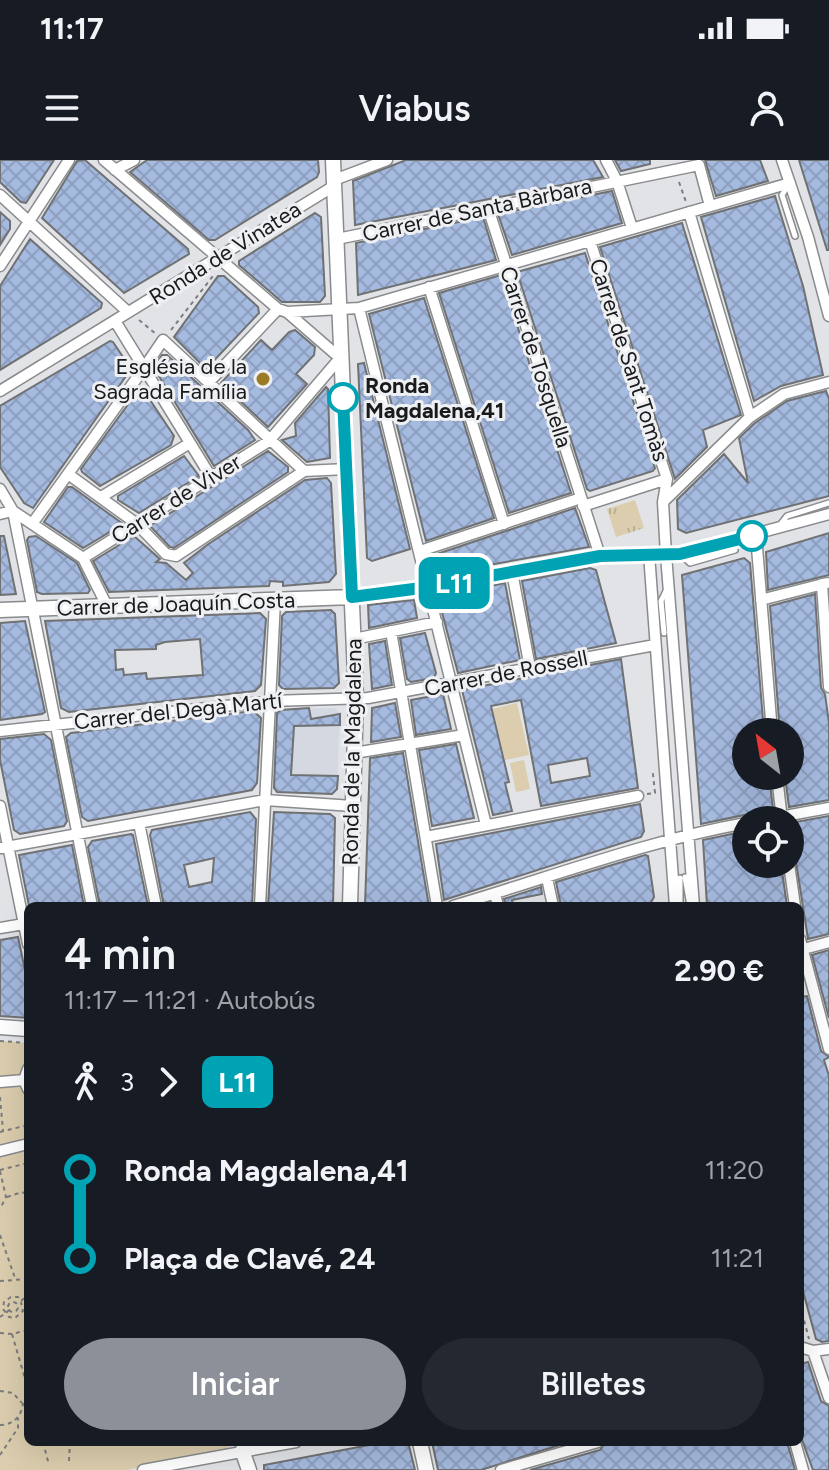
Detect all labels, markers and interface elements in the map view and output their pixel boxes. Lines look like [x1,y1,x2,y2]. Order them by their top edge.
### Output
text: 11:17 [40,10,104,47]
icon: menu [40,86,84,130]
icon: person [745,86,789,130]
text: Viabus [359,87,470,130]
street label: Carrer de Santa Bàrbara [360,172,594,248]
street label: Ronda de Vinatea [144,195,306,311]
street label: Carrer de Sant Tomàs [583,255,675,465]
street label: Carrer de Tosquella [494,263,578,451]
place label: Església de la Sagrada Família [93,353,247,405]
marker: Església de la Sagrada Família [254,370,272,388]
place label: Ronda Magdalena,41 [365,372,504,424]
marker: Ronda Magdalena,41 [328,383,358,413]
street label: Carrer de Viver [106,448,246,550]
unlabelled marker [737,521,767,551]
line badge: L11 [408,557,500,609]
text: L11 [435,566,473,600]
street label: Carrer de Joaquín Costa [56,586,296,622]
street label: Ronda de la Magdalena [337,638,367,866]
street label: Carrer de Rossell [422,644,590,702]
street label: Carrer del Degà Martí [72,687,284,735]
north arrow [732,718,804,790]
map controls [732,718,804,878]
button: locate [732,806,804,878]
text: 4 min [64,927,176,980]
text: 2.90 € [674,952,764,989]
text: 11:17 – 11:21 · Autobús [64,984,316,1016]
icon: walk [64,1060,108,1104]
icon: forward [146,1060,190,1104]
text: L11 [218,1065,257,1099]
text: 3 [120,1066,134,1098]
text: Ronda Magdalena,41 [124,1152,409,1189]
text: 11:20 [705,1154,764,1186]
text: Plaça de Clavé, 24 [124,1240,375,1277]
text: 11:21 [711,1242,764,1274]
button: Iniciar [64,1338,406,1430]
button: Billetes [422,1338,764,1430]

